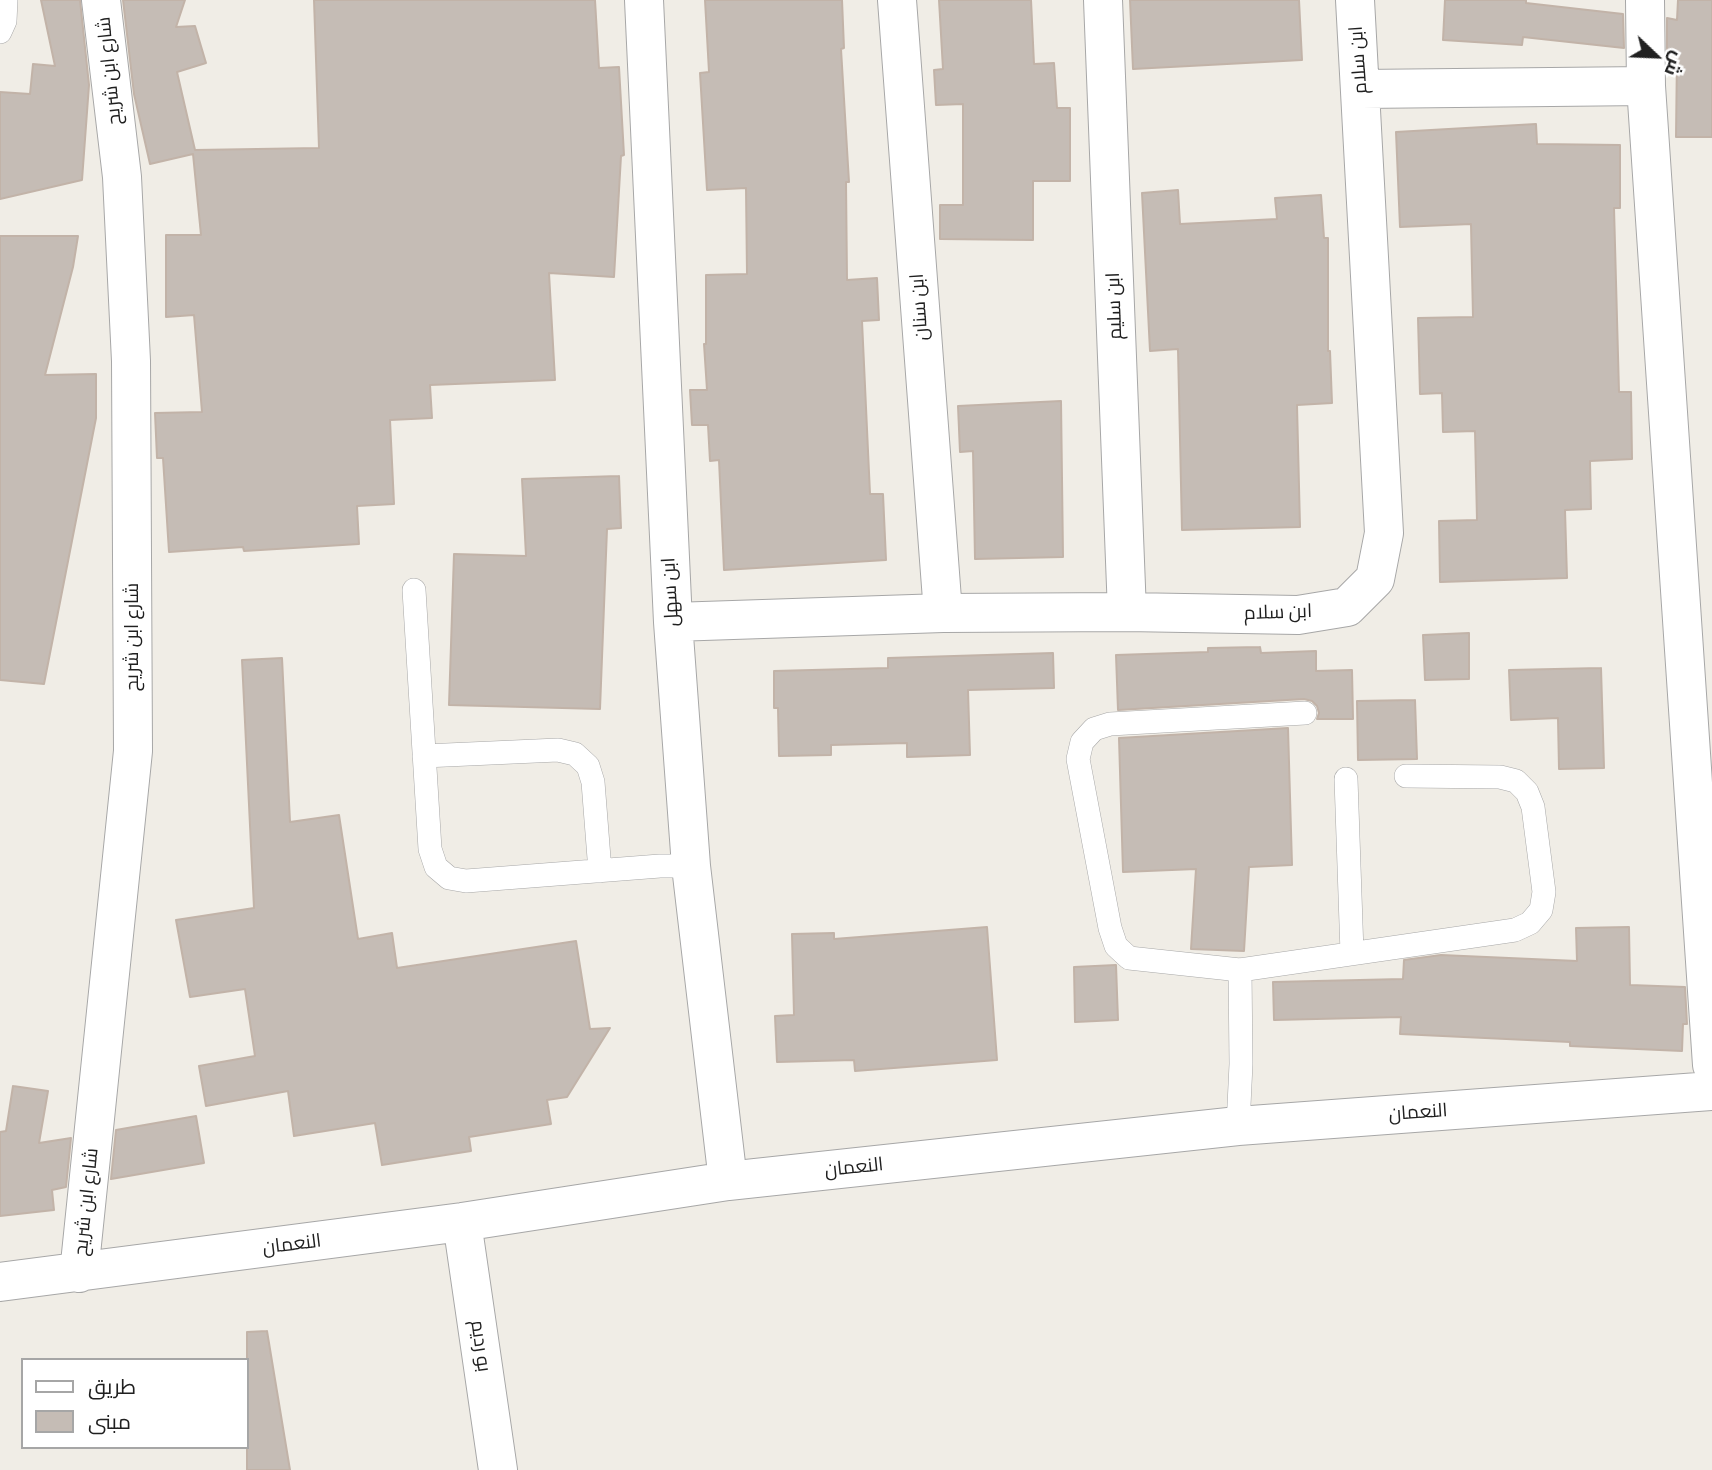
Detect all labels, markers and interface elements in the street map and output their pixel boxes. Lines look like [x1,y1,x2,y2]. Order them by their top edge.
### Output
street label: شارع ابن شريح [93,16,127,126]
north arrow [1621,21,1691,91]
street label: ابن سلام [1345,25,1373,95]
text: ش [1659,48,1692,81]
street label: ابن سليم [1102,272,1128,340]
street label: ابن سنان [906,273,934,341]
street label: ابن سهل [658,557,684,627]
street label: شارع ابن شريح [122,583,144,691]
street label: ابن سلام [1244,600,1312,626]
street label: النعمان [1388,1100,1448,1126]
street label: شارع ابن شريح [70,1147,104,1257]
street label: النعمان [823,1154,885,1182]
street label: النعمان [261,1230,323,1260]
street label: بو رديم [465,1319,495,1373]
legend [21,1358,248,1449]
text: طريق [88,1372,136,1401]
text: مبنى [88,1407,131,1436]

